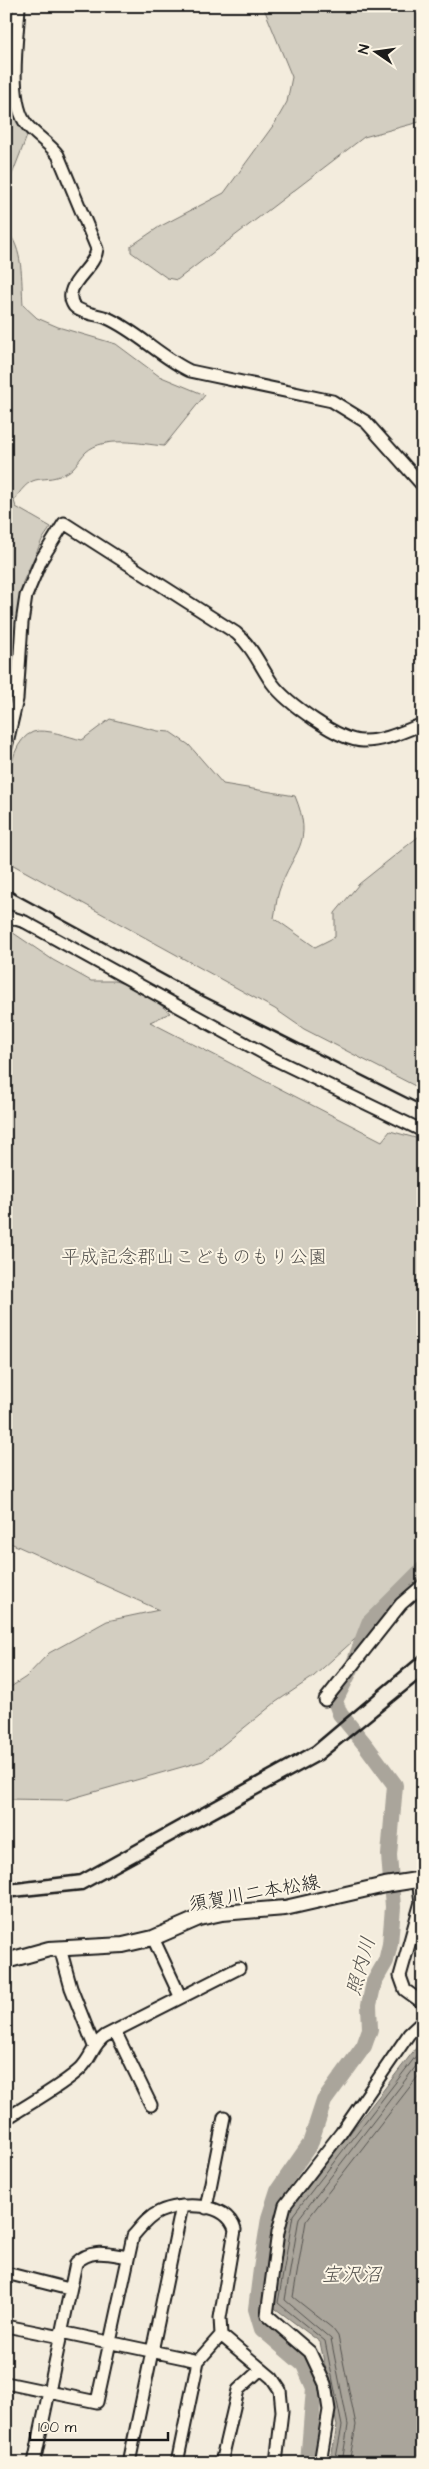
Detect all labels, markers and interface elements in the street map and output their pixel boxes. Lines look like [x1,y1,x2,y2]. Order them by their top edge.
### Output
north arrow [352,28,402,78]
text: N [354,43,375,56]
park label: 平成記念郡山こどものもり公園 [61,1244,327,1271]
street label: 須賀川二本松線 [186,1869,322,1918]
water label: 照内川 [339,1934,383,1999]
water label: 宝沢沼 [321,2261,383,2289]
scale bar [30,2409,168,2441]
text: 100 m [38,2417,77,2438]

